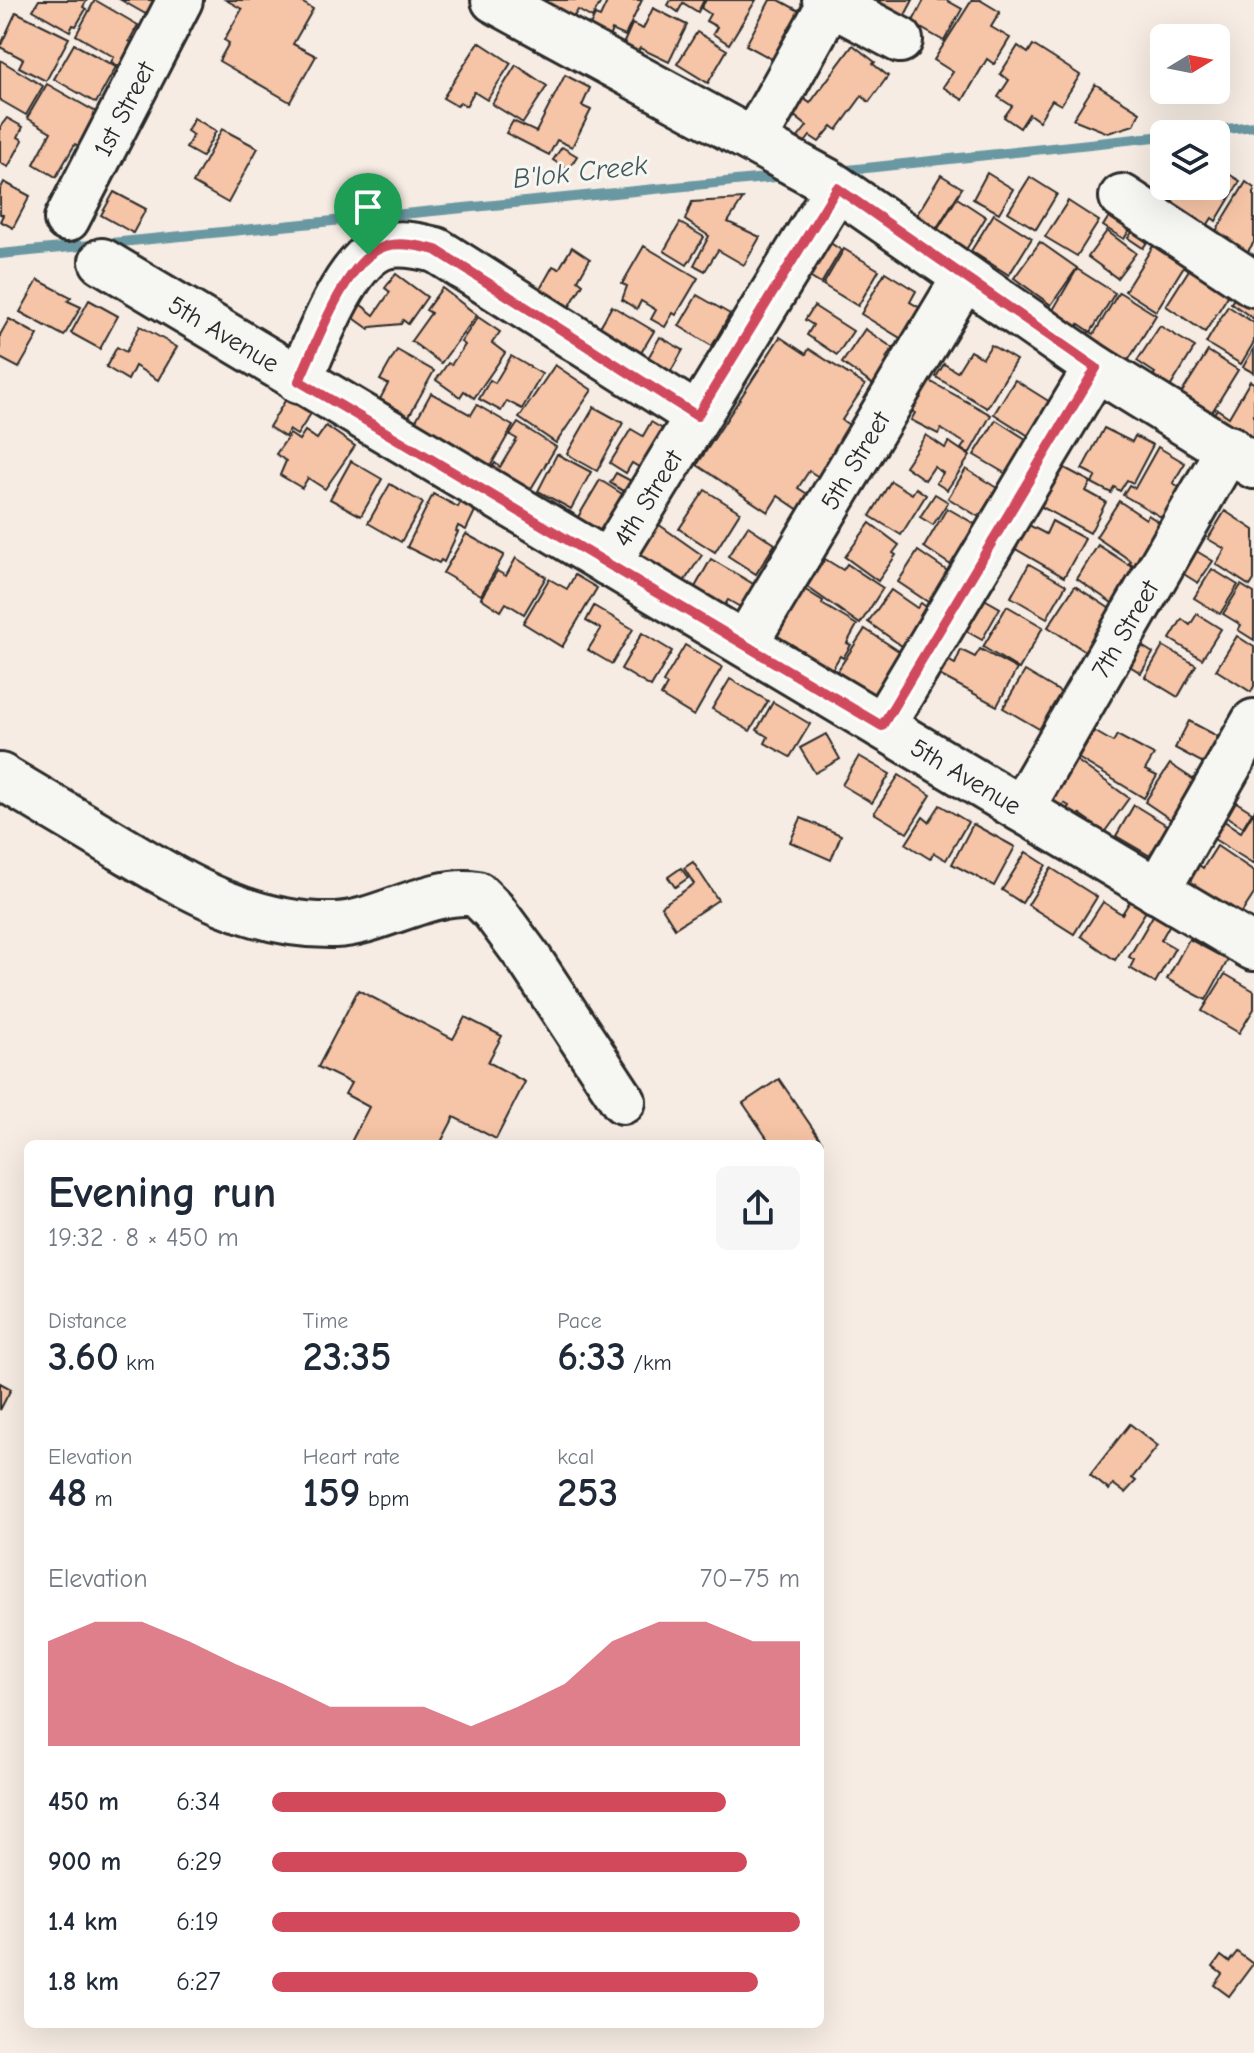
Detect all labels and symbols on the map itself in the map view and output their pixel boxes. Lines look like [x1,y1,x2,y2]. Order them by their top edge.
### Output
north arrow [1150,24,1230,104]
street label: 1st Street [88,56,162,162]
water label: B'lok Creek [511,149,649,195]
pin [334,173,402,255]
street label: 5th Avenue [163,290,284,379]
street label: 5th Street [815,405,898,516]
street label: 4th Street [608,444,690,552]
street label: 7th Street [1086,574,1166,683]
street label: 5th Avenue [905,733,1026,822]

